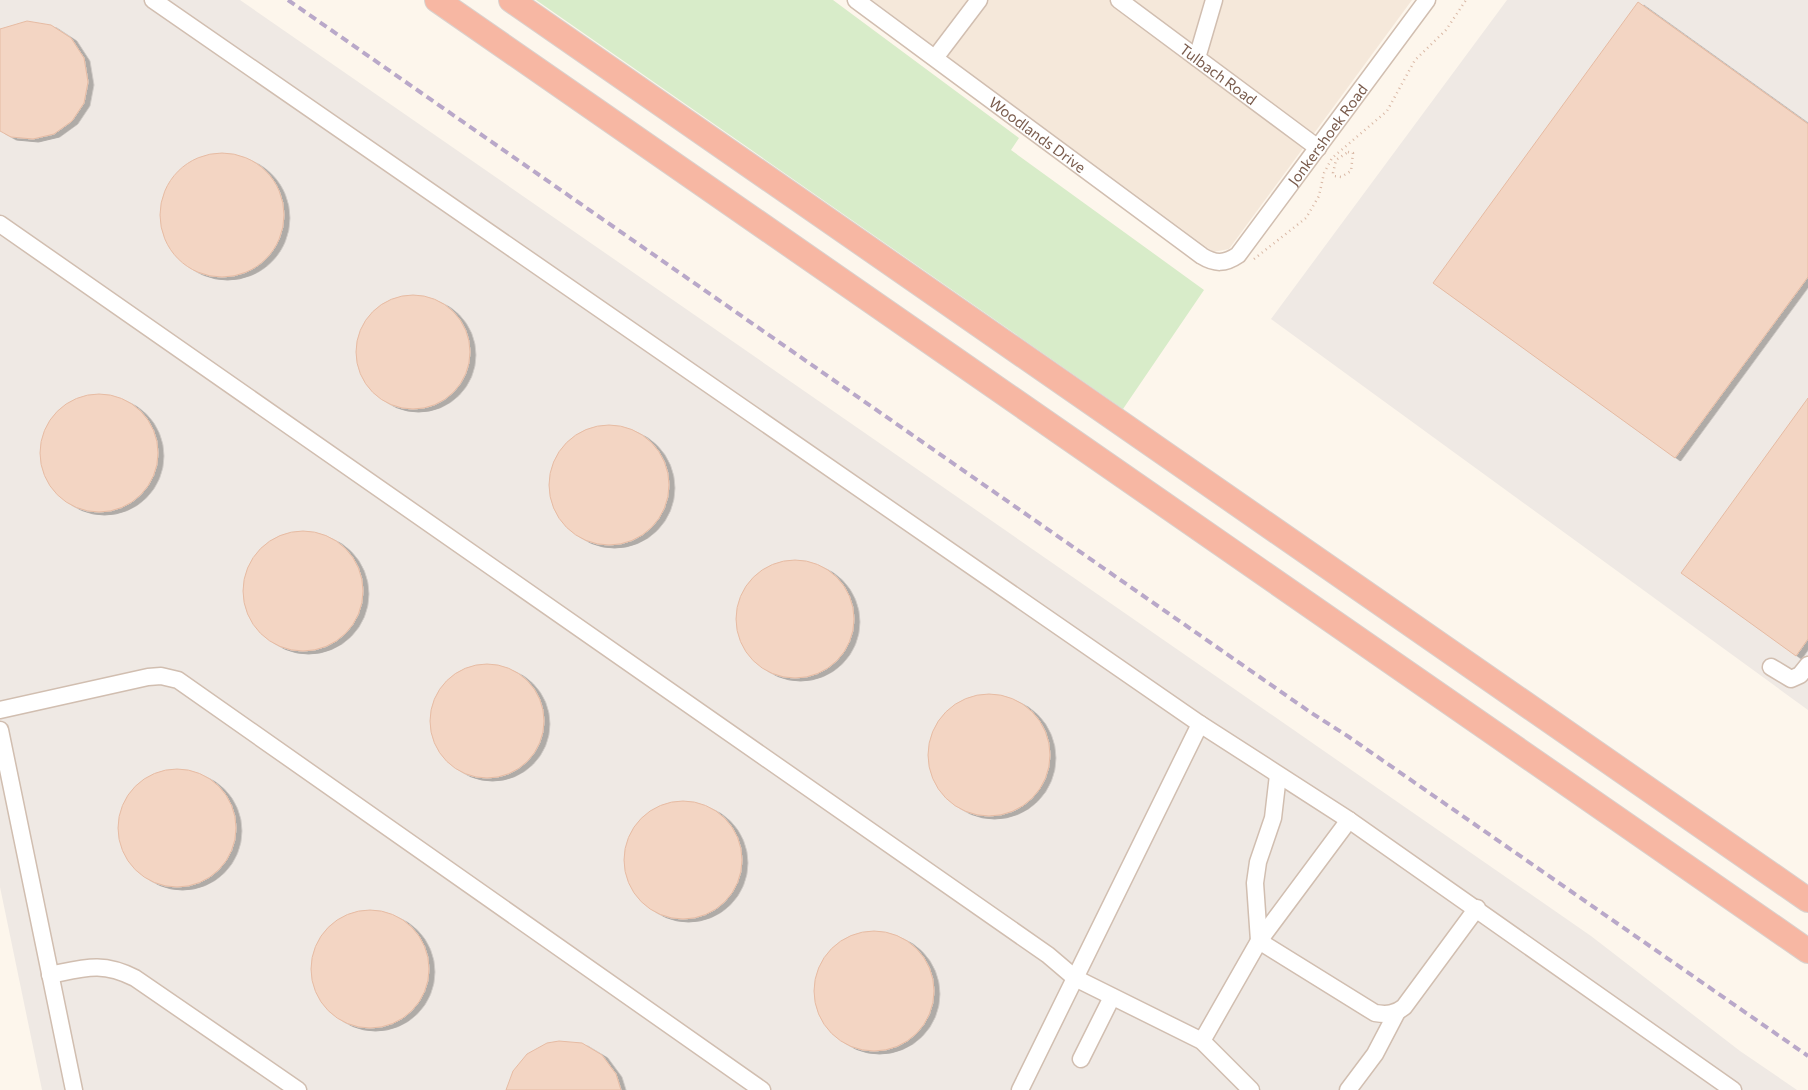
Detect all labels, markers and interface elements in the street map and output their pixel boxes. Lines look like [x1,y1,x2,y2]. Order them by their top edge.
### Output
street label: Tulbach Road [1177,40,1260,108]
street label: Jonkershoek Road [1284,80,1371,189]
street label: Woodlands Drive [986,93,1090,176]

